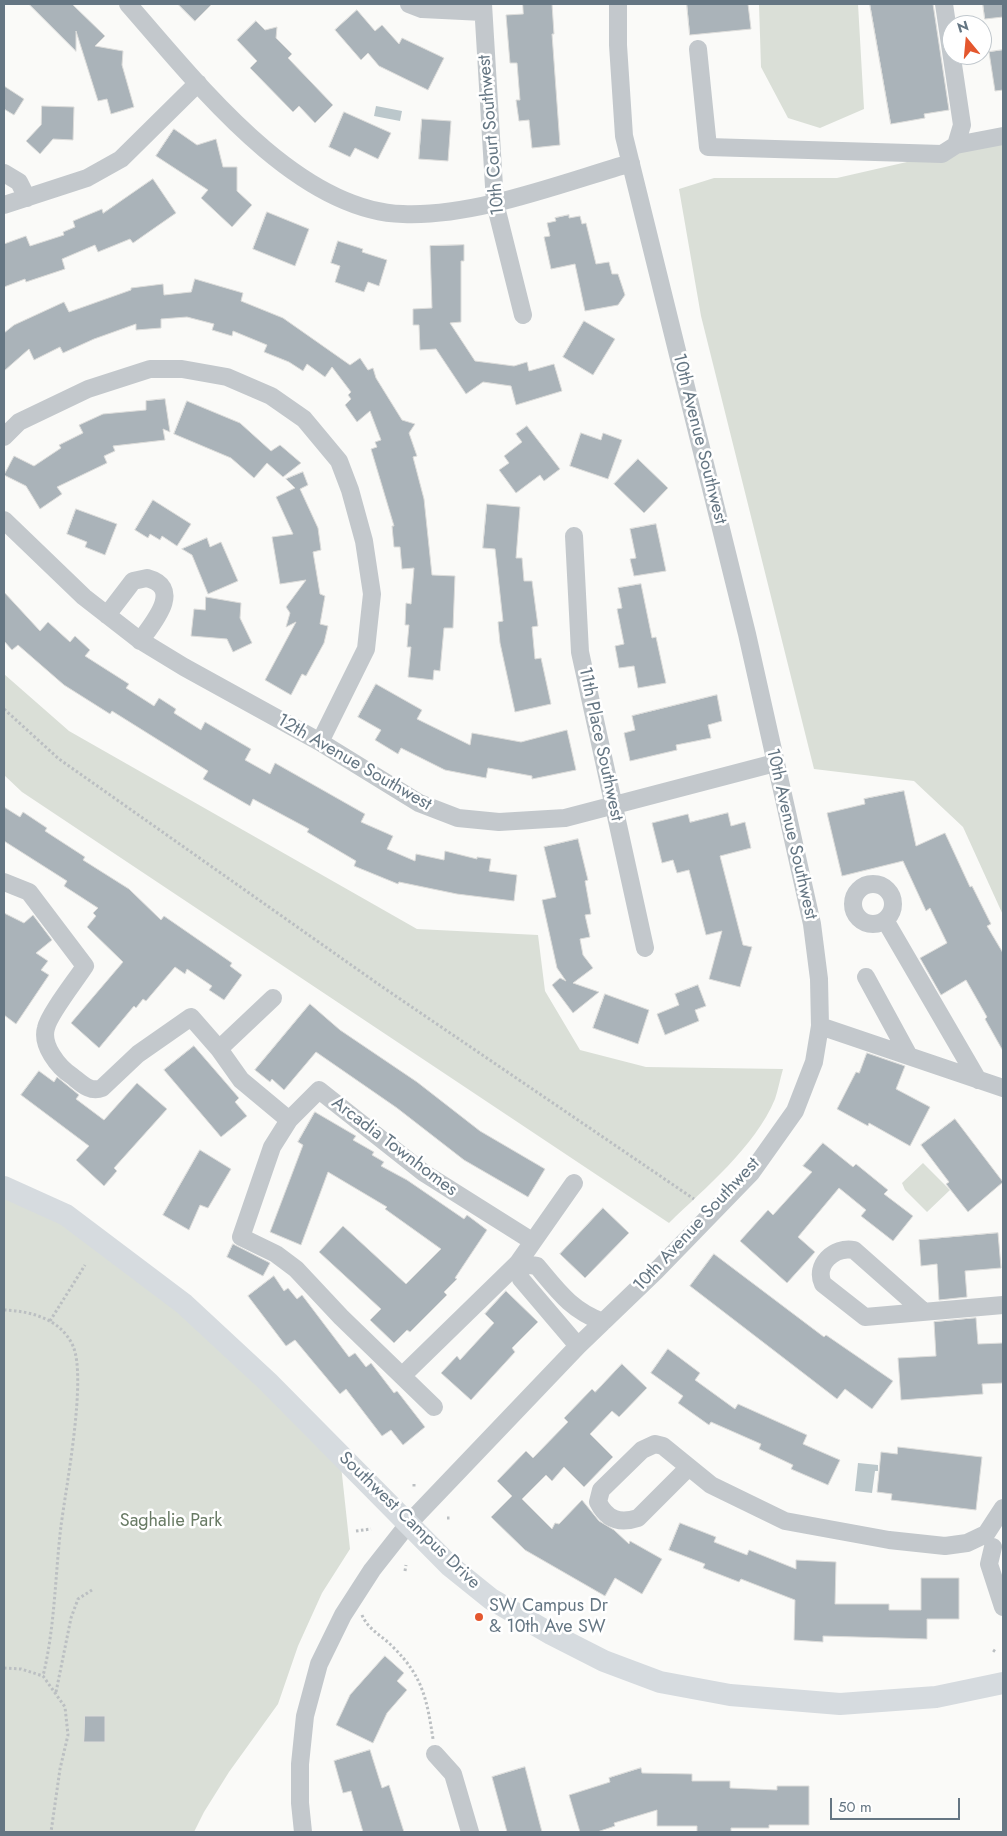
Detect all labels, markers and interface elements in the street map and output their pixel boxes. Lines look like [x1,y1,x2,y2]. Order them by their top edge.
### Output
north arrow [942,15,992,65]
text: N [955,15,971,38]
street label: 10th Court Southwest [474,54,510,216]
street label: 10th Avenue Southwest [667,351,731,527]
street label: 11th Place Southwest [573,665,627,823]
street label: 12th Avenue Southwest [273,710,435,816]
street label: 10th Avenue Southwest [761,746,821,922]
street label: Arcadia Townhomes [327,1093,461,1201]
street label: 10th Avenue Southwest [629,1154,765,1296]
street label: Southwest Campus Drive [334,1448,484,1594]
park label: Saghalie Park [120,1511,222,1533]
place label: SW Campus Dr & 10th Ave SW [489,1596,608,1638]
marker: SW Campus Dr & 10th Ave SW [473,1611,485,1623]
scale bar [832,1788,962,1820]
text: 50 m [838,1796,872,1818]

